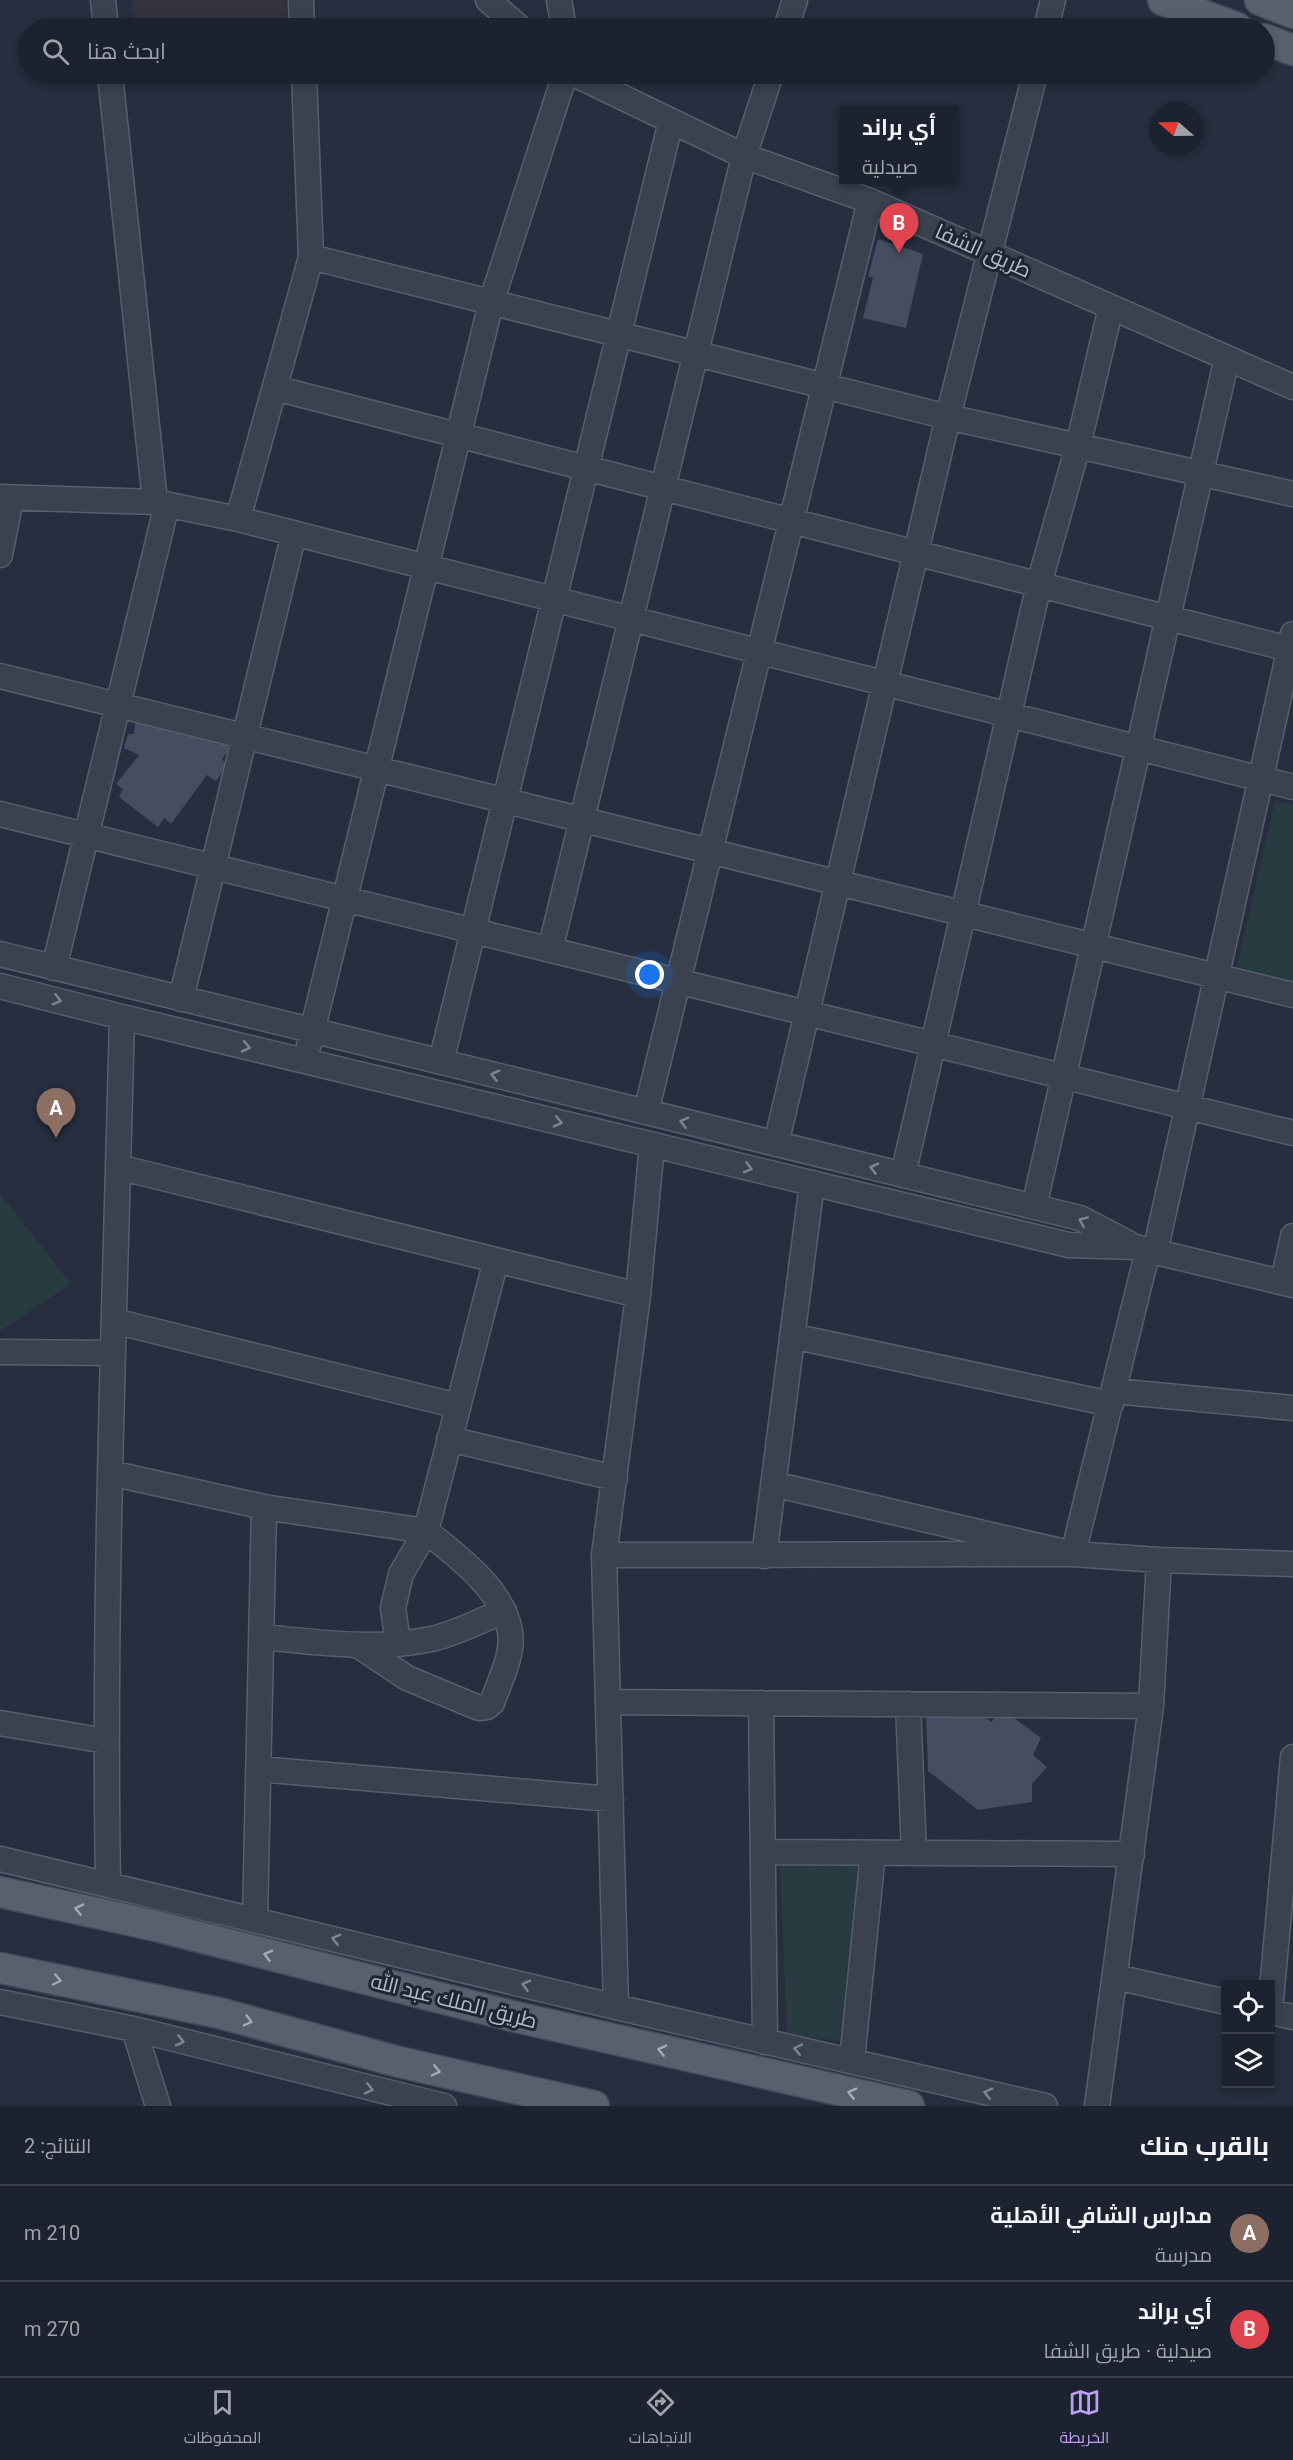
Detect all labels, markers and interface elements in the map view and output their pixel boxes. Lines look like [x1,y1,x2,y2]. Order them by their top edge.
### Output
search box [18,18,1275,84]
icon: search [39,35,72,68]
text: ابحث هنا [87,39,166,64]
north arrow [1149,102,1203,156]
popup [839,106,959,184]
text: أي براند [862,115,936,140]
text: صيدلية [862,155,918,179]
pin: B [880,204,918,253]
street label: طريق الشفا [931,219,1035,284]
your location [635,960,664,989]
one-way arrow [51,993,61,1006]
one-way arrow [241,1040,251,1053]
one-way arrow [490,1070,500,1083]
pin: A [36,1088,76,1138]
one-way arrow [553,1115,563,1128]
one-way arrow [680,1116,690,1129]
one-way arrow [742,1160,752,1173]
one-way arrow [869,1162,879,1175]
one-way arrow [1078,1216,1089,1228]
one-way arrow [74,1903,84,1916]
one-way arrow [332,1934,342,1947]
one-way arrow [263,1949,273,1962]
street label: طريق الملك عبد الله [368,1967,540,2034]
one-way arrow [52,1973,62,1986]
one-way arrow [521,1979,531,1992]
map controls [1221,1980,1275,2088]
button: locate [1221,1980,1275,2034]
one-way arrow [242,2014,253,2026]
one-way arrow [175,2034,185,2046]
button: layers [1221,2034,1275,2088]
one-way arrow [793,2043,803,2056]
one-way arrow [657,2044,667,2057]
one-way arrow [431,2063,441,2076]
one-way arrow [364,2081,374,2094]
one-way arrow [847,2087,857,2100]
one-way arrow [983,2087,993,2100]
text: بالقرب منك [1140,2131,1269,2161]
text: النتائج: 2 [24,2134,92,2158]
text: مدارس الشافي الأهلية [990,2203,1212,2228]
text: 210 m [24,2221,80,2245]
text: A [1243,2221,1256,2245]
text: مدرسة [1155,2243,1212,2267]
text: أي براند [1138,2299,1212,2324]
text: 270 m [24,2317,80,2341]
text: B [1243,2317,1256,2341]
text: صيدلية · طريق الشفا [1044,2339,1212,2363]
tab: المحفوظات [184,2386,262,2452]
tab: الاتجاهات [629,2386,692,2452]
tab: الخريطة [1059,2386,1109,2452]

